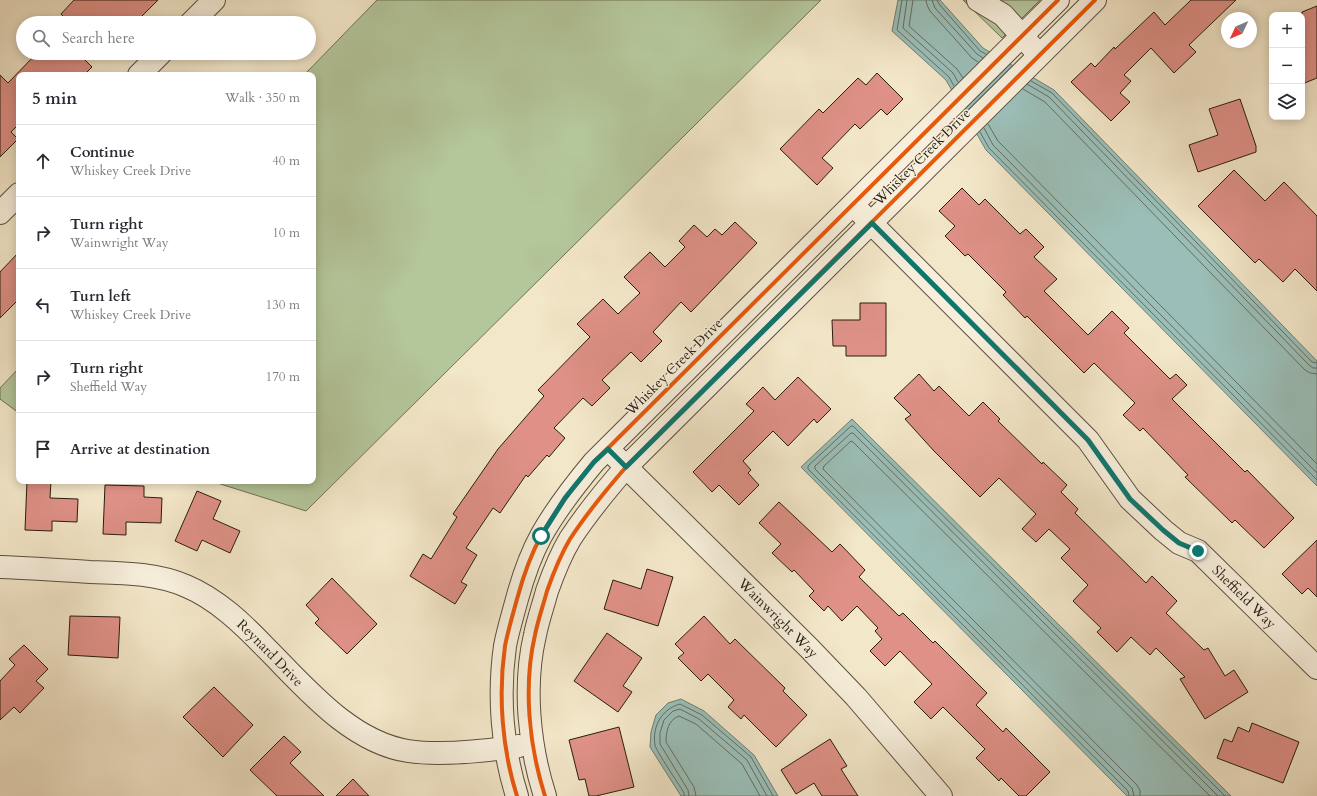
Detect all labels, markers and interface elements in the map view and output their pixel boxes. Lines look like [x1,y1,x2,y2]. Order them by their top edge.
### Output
north arrow [1221,12,1257,48]
map controls [1269,12,1305,120]
button: + [1269,12,1305,48]
search box [16,16,316,60]
icon: search [30,27,52,49]
text: Search here [62,28,135,48]
button: − [1269,48,1305,84]
button: layers [1269,84,1305,120]
text: 5 min [32,87,77,110]
text: Walk · 350 m [225,89,300,107]
street label: Whiskey Creek Drive [868,104,975,211]
text: Continue [70,142,135,162]
icon: ahead [32,150,54,172]
text: 40 m [272,152,300,170]
text: Whiskey Creek Drive [70,162,191,180]
text: Turn right [70,214,143,234]
icon: right [32,222,54,244]
text: 10 m [272,224,300,242]
text: Wainwright Way [70,234,169,252]
text: Turn left [70,286,131,306]
icon: left [32,294,54,316]
text: 130 m [266,296,300,314]
text: Whiskey Creek Drive [70,306,191,324]
street label: Whiskey Creek Drive [620,314,727,421]
text: Turn right [70,358,143,378]
icon: right [32,366,54,388]
text: 170 m [266,368,300,386]
text: Sheffield Way [70,378,147,396]
icon: arrive [32,438,54,460]
text: Arrive at destination [70,439,210,459]
route start [532,527,550,545]
route end [1189,542,1207,560]
street label: Sheffield Way [1208,561,1281,633]
street label: Wainwright Way [733,573,823,662]
street label: Reynard Drive [233,615,308,691]

